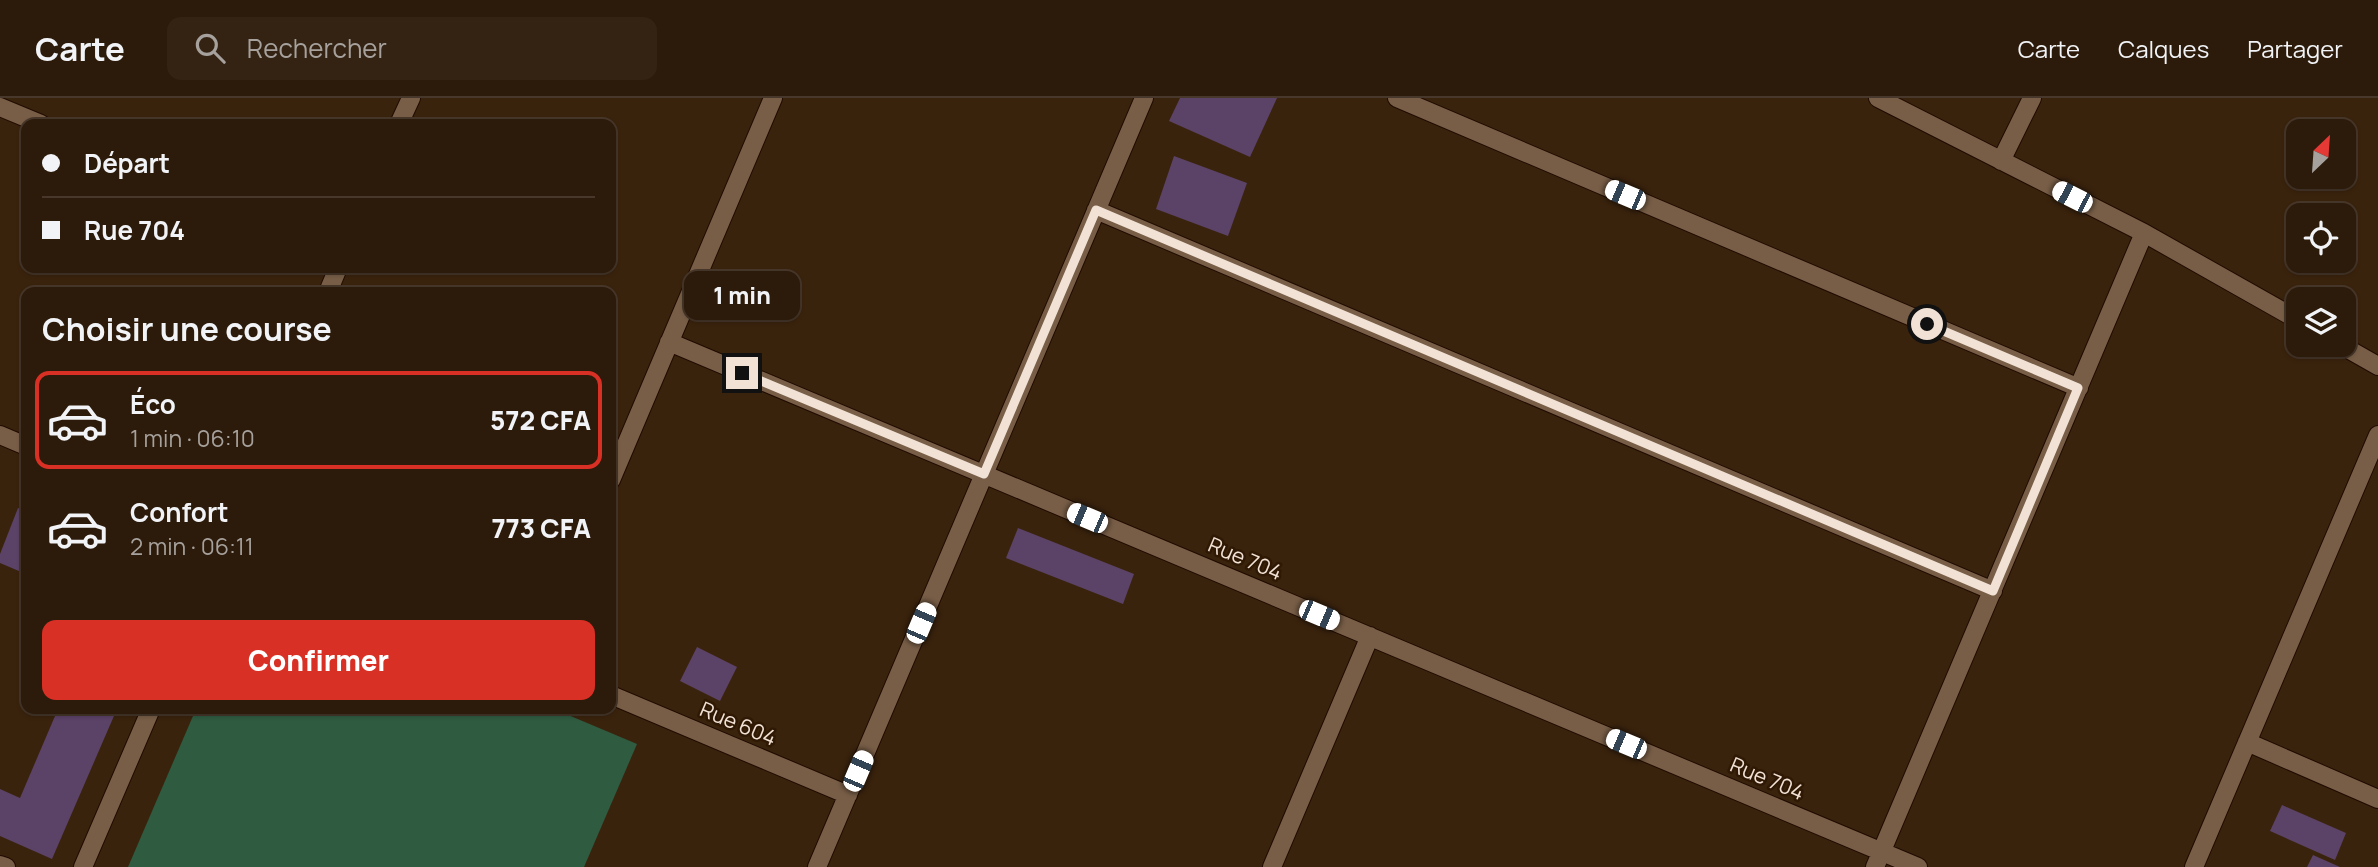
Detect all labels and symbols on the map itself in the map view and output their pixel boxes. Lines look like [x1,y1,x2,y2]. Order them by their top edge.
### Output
north arrow [2286,119,2356,189]
car [1602,177,1649,213]
car [2049,178,2096,216]
callout: 1 min [684,272,800,320]
route start [1911,308,1943,340]
route end [726,357,758,389]
car [1064,500,1111,536]
street label: Rue 704 [1204,530,1287,586]
car [1296,597,1343,633]
car [904,600,939,646]
street label: Rue 604 [696,694,781,752]
car [1603,726,1650,762]
car [841,748,876,794]
street label: Rue 704 [1726,750,1809,806]

